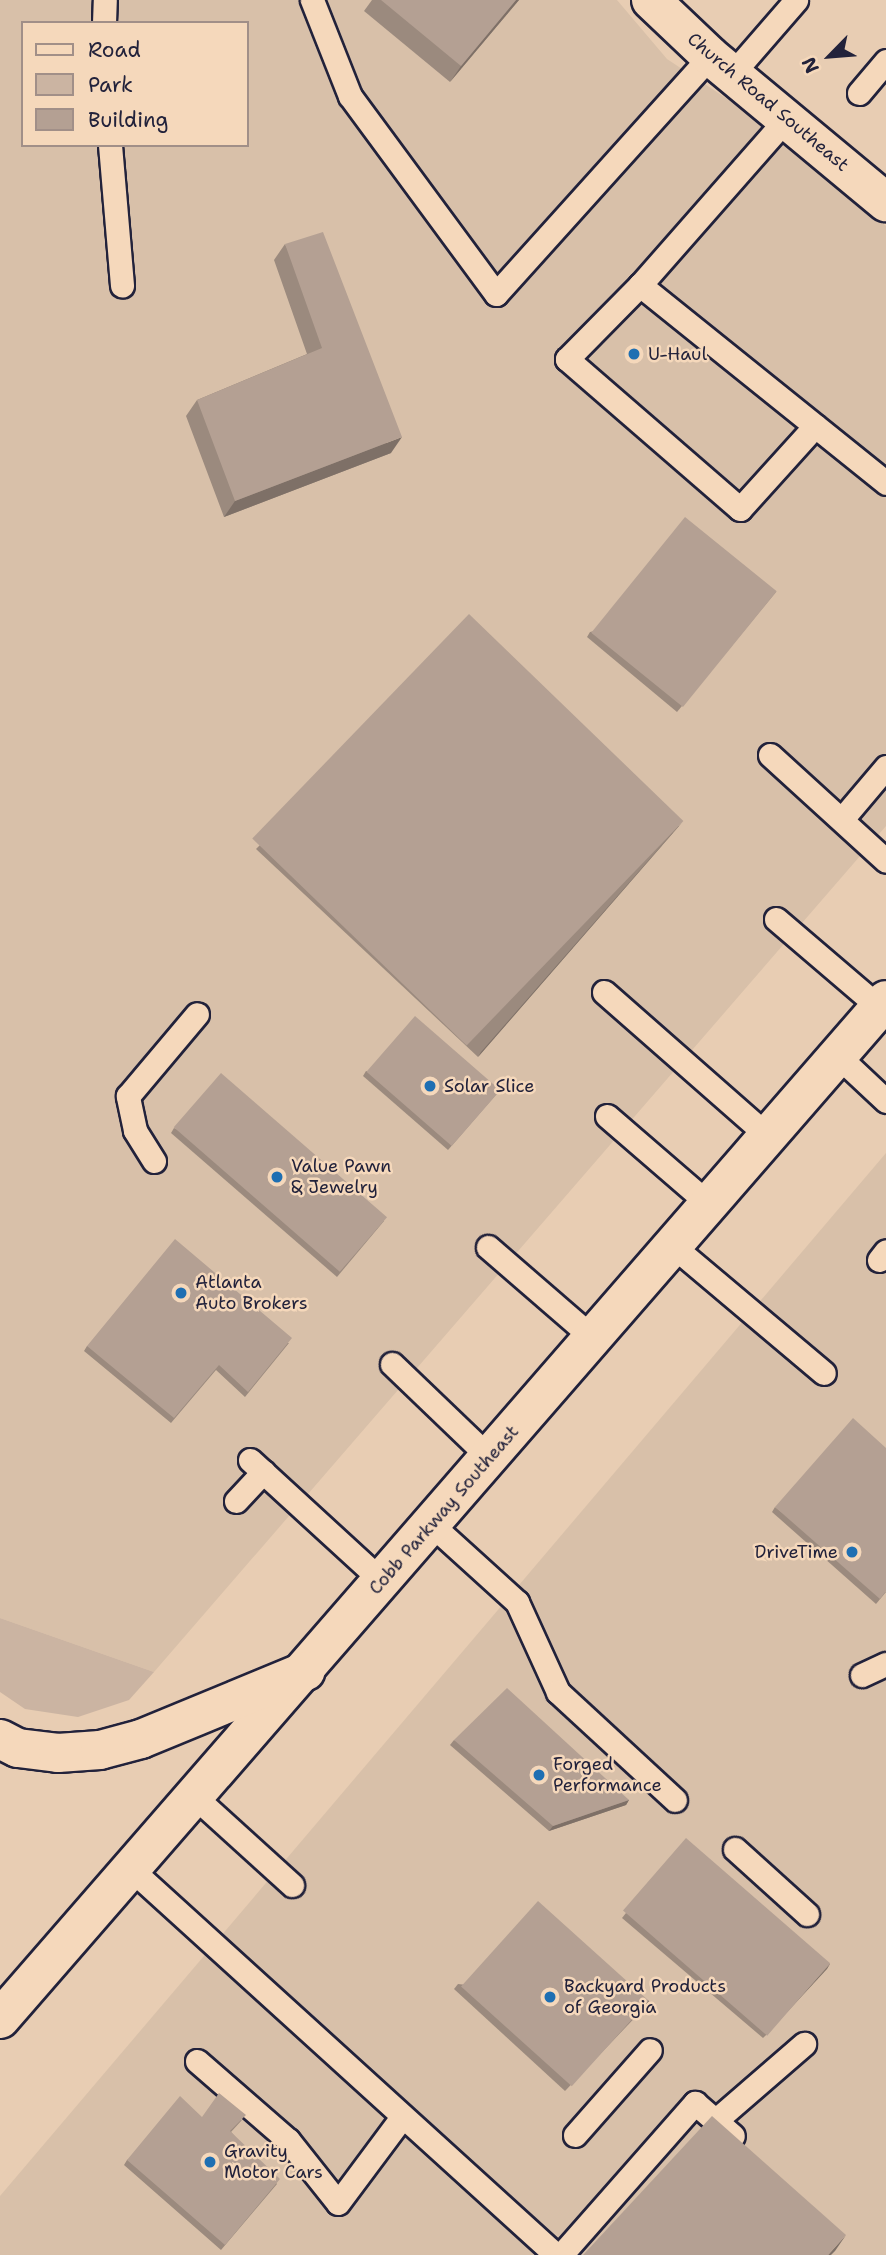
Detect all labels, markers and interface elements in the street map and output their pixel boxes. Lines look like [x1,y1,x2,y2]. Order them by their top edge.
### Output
legend [21,21,248,147]
north arrow [795,21,865,91]
street label: Church Road Southeast [683,28,853,176]
text: Road [88,36,141,64]
text: N [796,53,825,77]
text: Park [88,71,133,99]
text: Building [88,106,168,134]
place label: U-Haul [648,343,707,365]
marker: U-Haul [626,346,642,362]
place label: Solar Slice [444,1075,535,1097]
marker: Solar Slice [422,1078,438,1094]
place label: Value Pawn & Jewelry [291,1156,391,1198]
marker: Value Pawn & Jewelry [269,1169,285,1185]
place label: Atlanta Auto Brokers [195,1272,308,1314]
marker: Atlanta Auto Brokers [173,1285,189,1301]
street label: Cobb Parkway Southeast [365,1421,523,1599]
place label: DriveTime [755,1541,838,1563]
marker: DriveTime [844,1544,860,1560]
place label: Forged Performance [553,1754,662,1796]
marker: Forged Performance [531,1767,547,1783]
place label: Backyard Products of Georgia [564,1976,726,2018]
marker: Backyard Products of Georgia [542,1989,558,2005]
place label: Gravity Motor Cars [224,2141,323,2184]
marker: Gravity Motor Cars [202,2154,218,2170]

